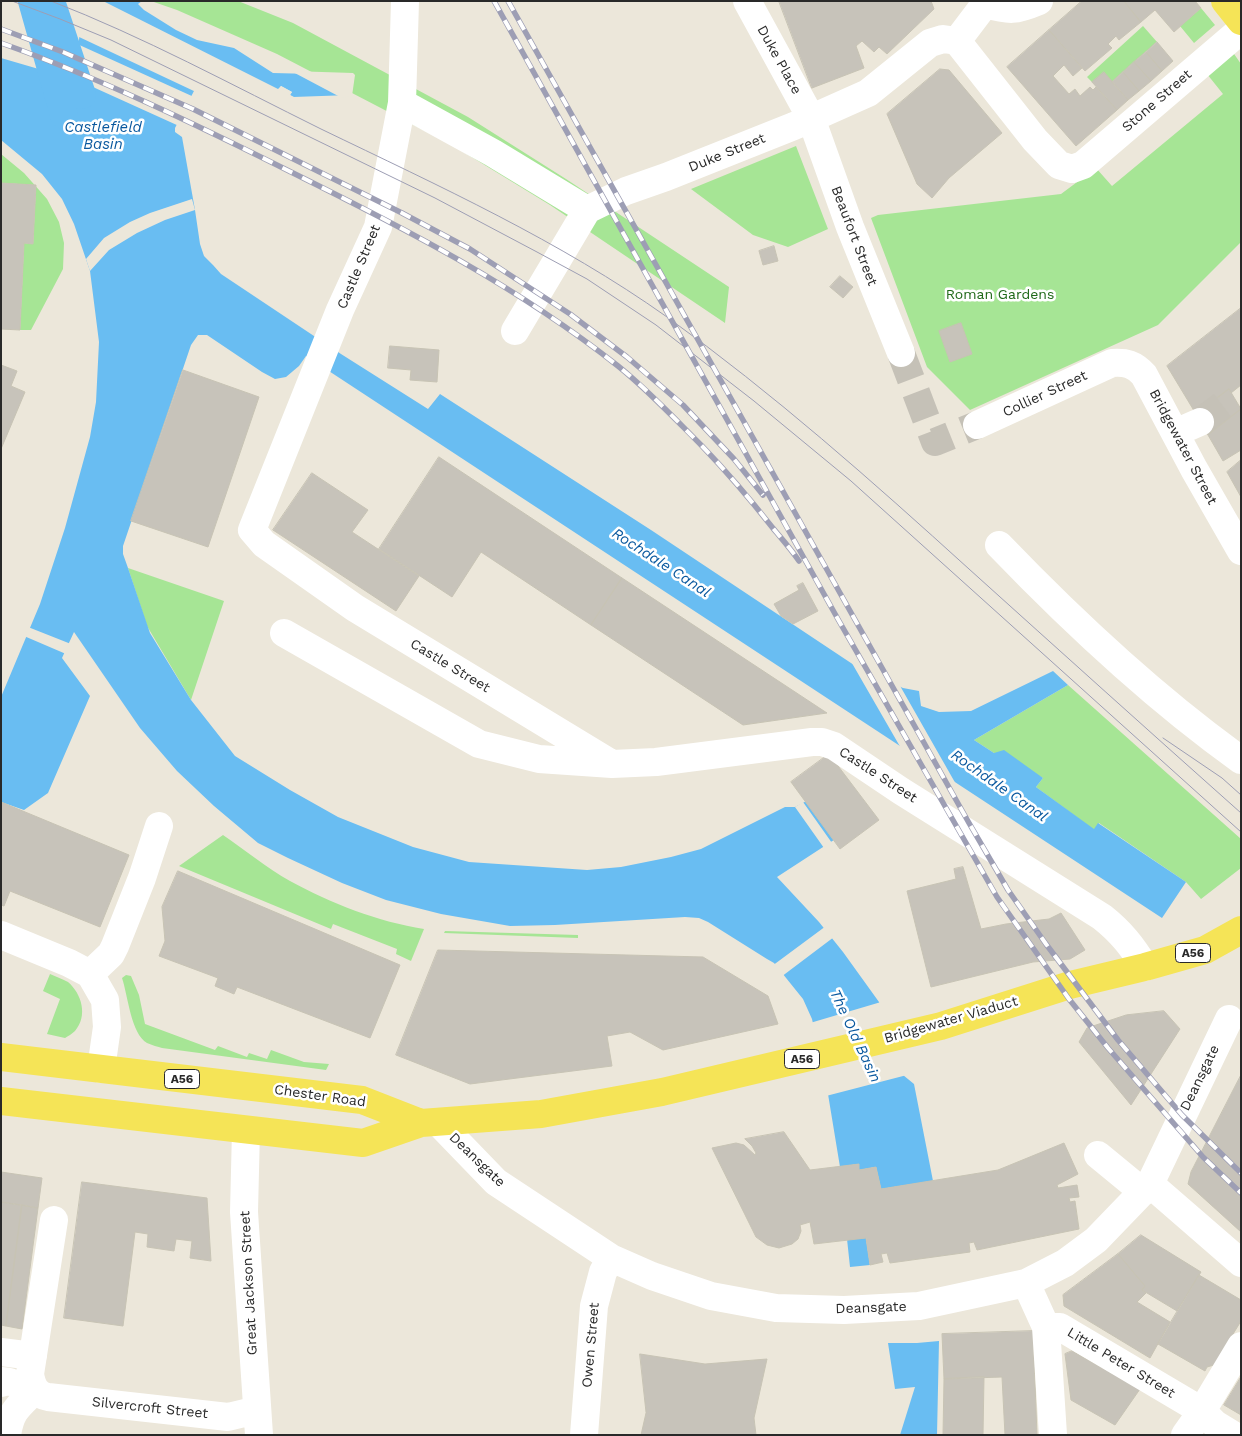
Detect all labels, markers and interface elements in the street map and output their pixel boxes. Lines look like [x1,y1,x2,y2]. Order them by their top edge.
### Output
street label: Duke Place [753,23,805,97]
street label: Stone Street [1119,66,1195,136]
water label: Castlefield Basin [64,119,142,154]
street label: Duke Street [686,130,768,176]
street label: Beaufort Street [827,184,881,288]
street label: Castle Street [334,222,384,312]
park label: Roman Gardens [946,287,1054,303]
street label: Collier Street [1000,367,1090,421]
street label: Bridgewater Street [1145,386,1221,508]
water label: Rochdale Canal [608,524,714,602]
street label: Castle Street [407,636,493,696]
street label: Castle Street [836,743,920,807]
water label: Rochdale Canal [947,746,1051,826]
road number: A56 [1176,944,1210,962]
water label: The Old Basin [826,987,884,1085]
street label: Bridgewater Viaduct [882,993,1020,1047]
street label: Deansgate [1177,1042,1223,1114]
road number: A56 [784,1050,820,1068]
road number: A56 [164,1070,200,1088]
street label: Chester Road [273,1081,367,1111]
street label: Deansgate [446,1129,508,1191]
street label: Great Jackson Street [237,1210,261,1356]
street label: Deansgate [835,1298,907,1318]
street label: Owen Street [579,1302,603,1388]
street label: Little Peter Street [1064,1324,1178,1402]
street label: Silvercroft Street [91,1394,209,1422]

